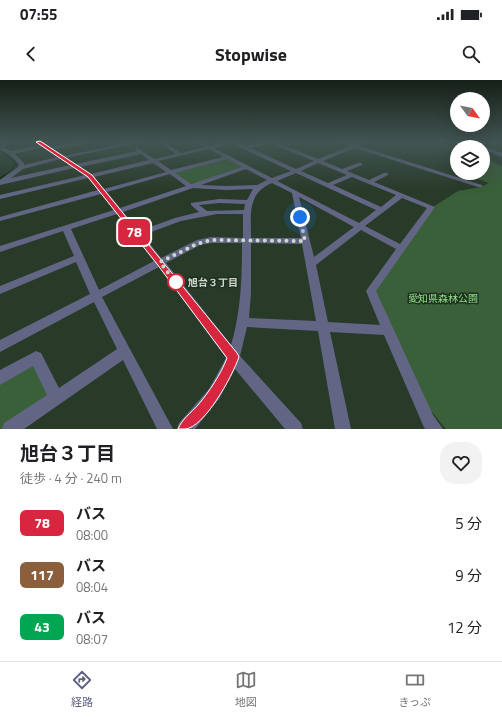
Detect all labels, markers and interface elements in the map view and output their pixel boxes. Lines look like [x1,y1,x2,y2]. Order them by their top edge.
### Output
text: 07:55 [20,3,57,26]
text: Stopwise [215,41,287,68]
icon: back [20,43,42,65]
icon: search [460,43,482,65]
north arrow [450,92,490,132]
map controls [450,92,490,180]
button: layers [450,140,490,180]
your location [290,207,310,227]
line badge: 78 [116,219,152,245]
text: 78 [126,221,142,242]
marker: 旭台３丁目 [167,273,185,291]
place label: 旭台３丁目 [187,275,238,290]
park label: 愛知県森林公園 [408,291,478,306]
text: 旭台３丁目 [20,438,115,467]
button: heart [440,442,482,484]
text: 徒歩 · 4 分 · 240 m [20,468,122,488]
text: バス [76,502,106,525]
text: 78 [34,512,50,533]
text: 5 分 [455,512,482,535]
text: 08:00 [76,525,108,545]
text: バス [76,554,106,577]
text: 117 [30,564,54,585]
text: 9 分 [455,564,482,587]
text: 08:04 [76,577,108,597]
text: バス [76,606,106,629]
text: 43 [34,616,50,637]
text: 12 分 [447,616,482,639]
text: 08:07 [76,629,108,649]
tab: 経路 [71,669,93,710]
tab: 地図 [235,669,257,710]
tab: きっぷ [399,669,431,710]

